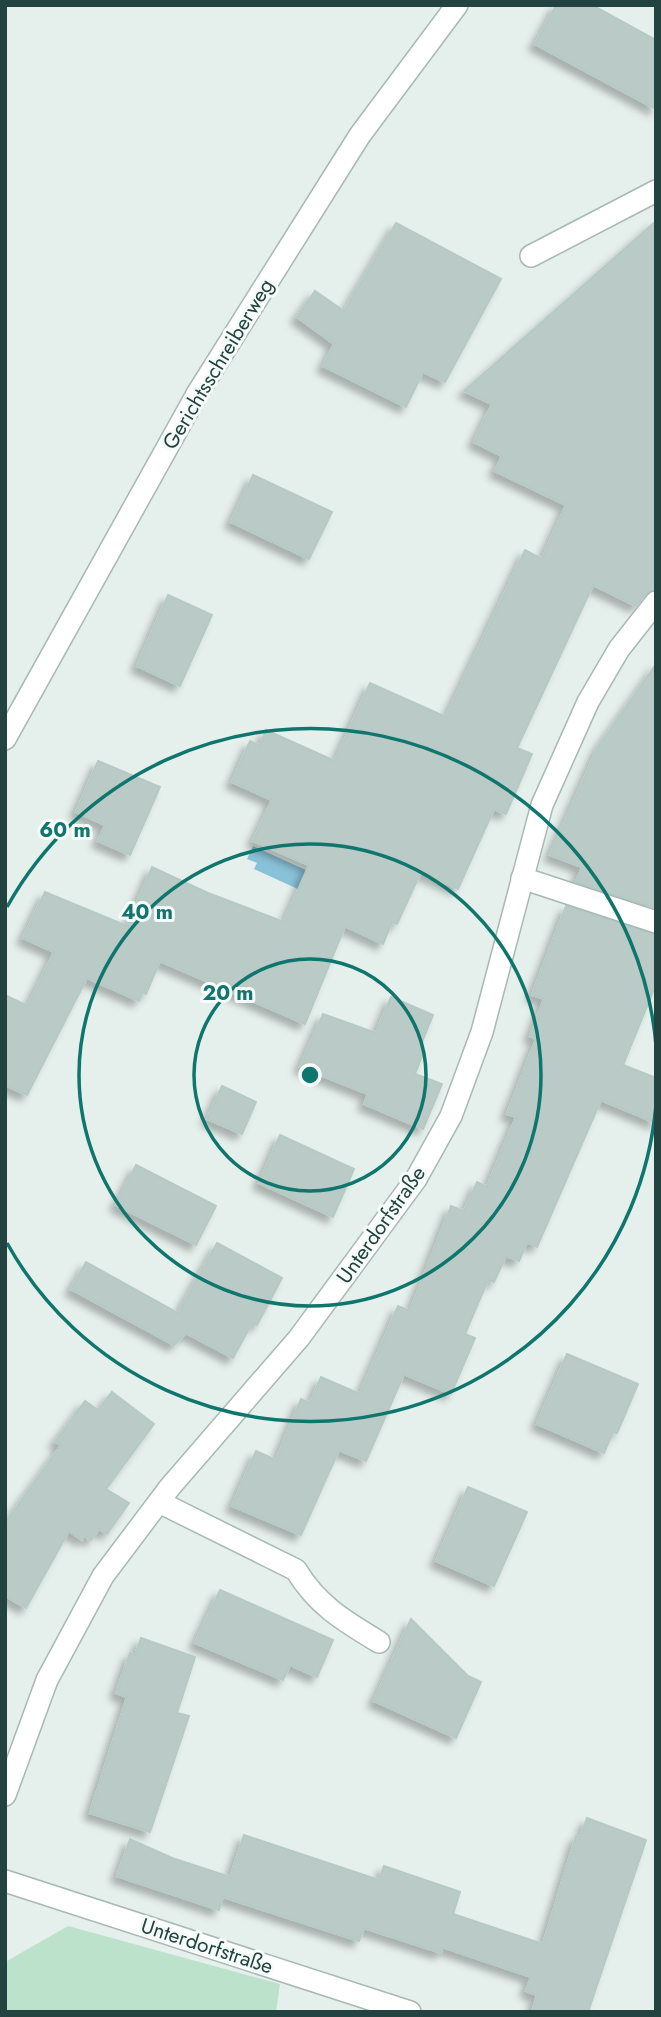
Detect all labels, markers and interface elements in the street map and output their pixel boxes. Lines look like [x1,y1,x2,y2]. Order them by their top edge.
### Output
street label: Gerichtsschreiberweg [155,273,281,455]
text: 60 m [39,815,91,845]
text: 40 m [121,897,173,927]
text: 20 m [202,978,254,1008]
centre of rings [298,1063,322,1087]
street label: Unterdorfstraße [329,1160,433,1290]
street label: Unterdorfstraße [137,1911,277,1982]

